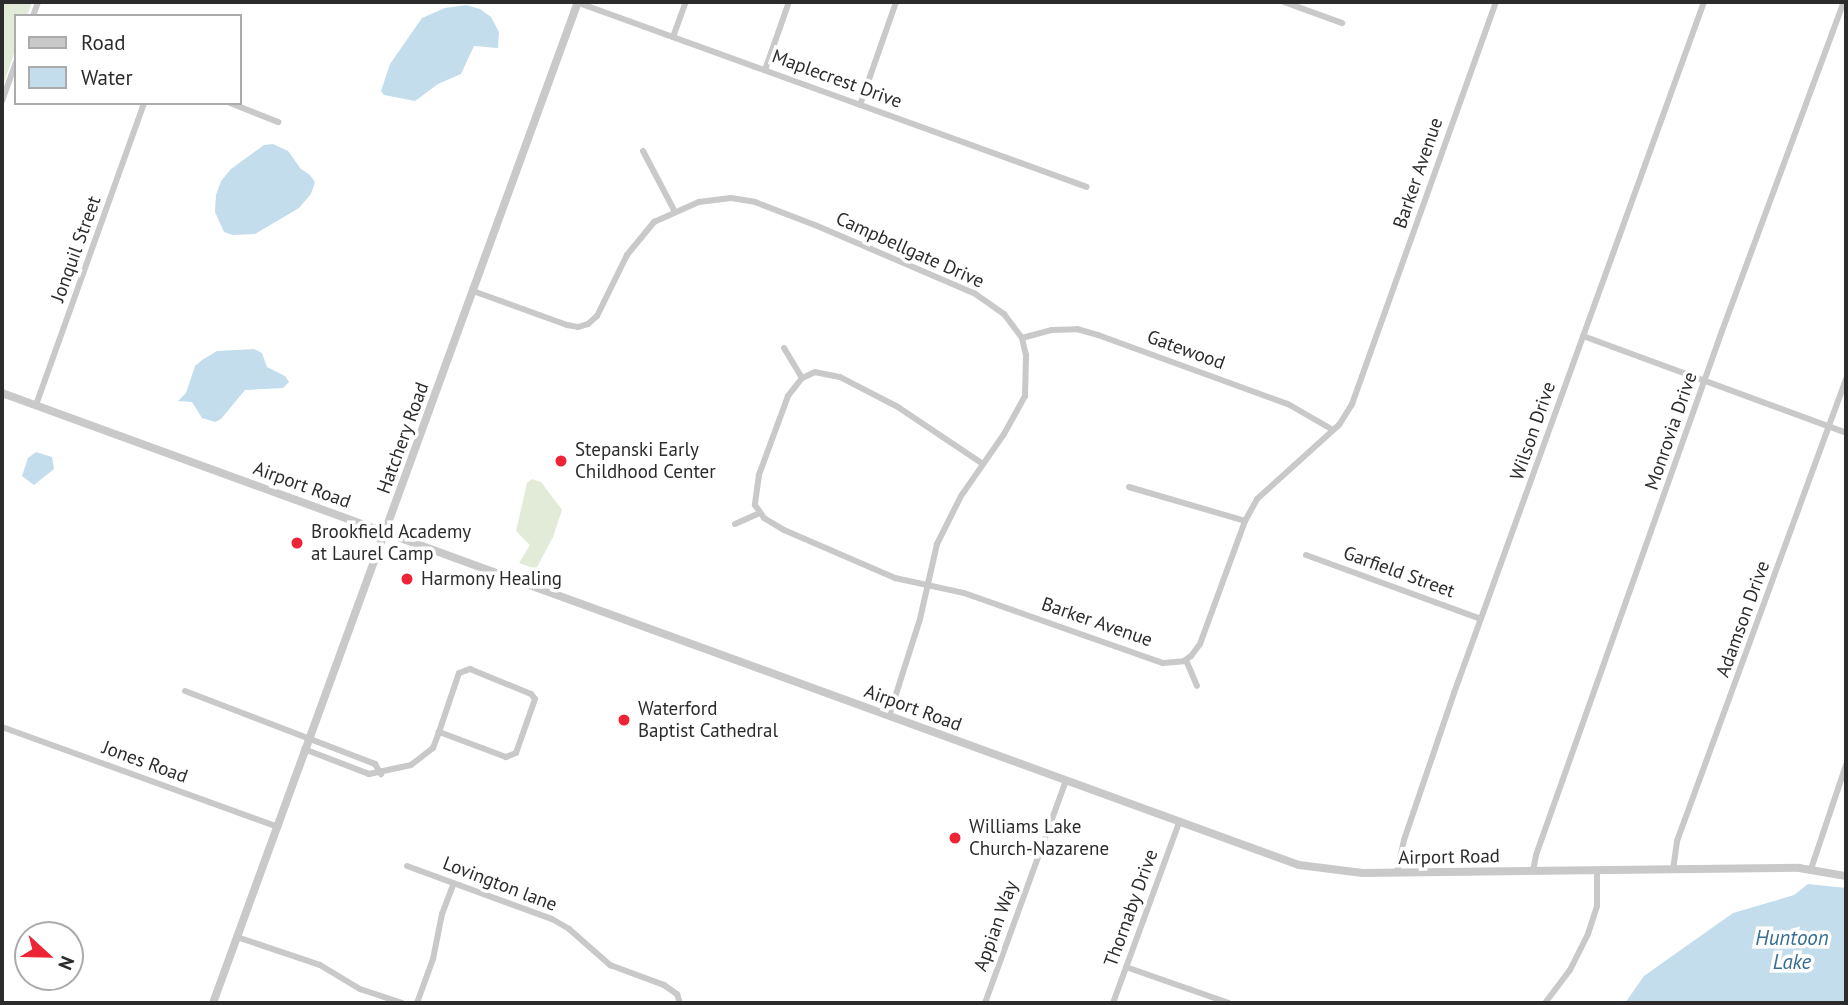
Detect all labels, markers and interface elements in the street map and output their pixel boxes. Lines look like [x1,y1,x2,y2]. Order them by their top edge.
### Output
legend [14,14,242,105]
text: Road [81,29,125,56]
street label: Maplecrest Drive [769,45,905,113]
text: Water [81,64,133,91]
street label: Barker Avenue [1388,114,1448,232]
street label: Jonquil Street [46,193,106,305]
street label: Campbellgate Drive [832,207,988,293]
street label: Gatewood [1144,325,1228,375]
street label: Monrovia Drive [1640,369,1702,493]
street label: Hatchery Road [372,379,434,497]
street label: Wilson Drive [1506,379,1560,483]
place label: Stepanski Early Childhood Center [575,439,716,483]
marker: Stepanski Early Childhood Center [553,453,569,469]
street label: Airport Road [250,457,354,513]
place label: Brookfield Academy at Laurel Camp [311,521,472,565]
marker: Brookfield Academy at Laurel Camp [289,535,305,551]
street label: Garfield Street [1340,541,1458,603]
street label: Adamson Drive [1711,558,1775,680]
place label: Harmony Healing [421,568,563,590]
marker: Harmony Healing [399,571,415,587]
street label: Barker Avenue [1038,592,1156,652]
street label: Airport Road [861,680,965,736]
place label: Waterford Baptist Cathedral [638,698,778,742]
marker: Waterford Baptist Cathedral [616,712,632,728]
street label: Jones Road [99,736,191,788]
place label: Williams Lake Church-Nazarene [969,816,1109,860]
marker: Williams Lake Church-Nazarene [947,830,963,846]
street label: Airport Road [1398,845,1500,869]
street label: Thornaby Drive [1099,846,1163,970]
street label: Lovington lane [440,852,560,916]
street label: Appian Way [969,878,1023,974]
north arrow [14,921,84,991]
water label: Huntoon Lake [1755,925,1829,975]
text: N [53,953,80,973]

